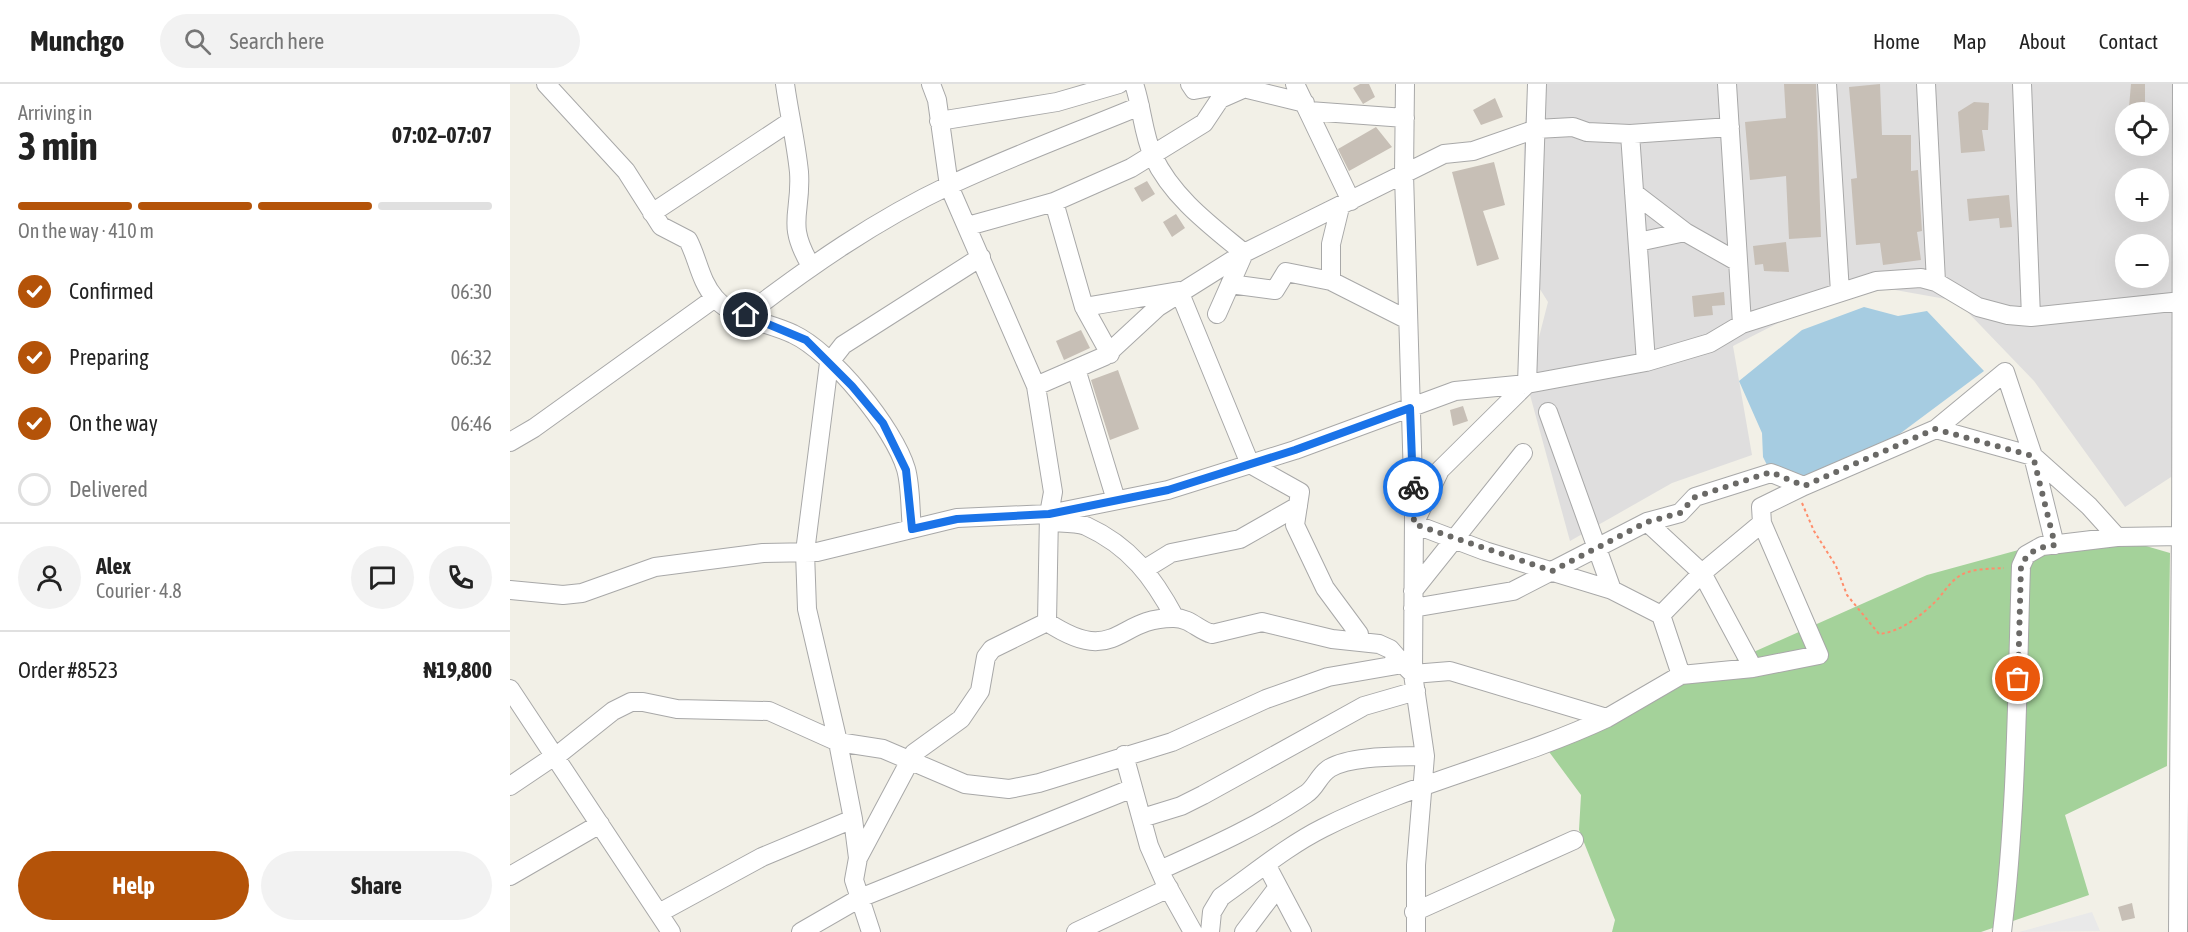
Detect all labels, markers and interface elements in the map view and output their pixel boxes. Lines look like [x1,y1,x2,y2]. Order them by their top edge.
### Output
search box [160,14,580,68]
text: Munchgo [30,25,124,57]
icon: search [181,25,214,58]
text: Search here [229,28,324,54]
text: Home [1873,29,1920,53]
text: Map [1953,29,1987,53]
text: About [2020,29,2066,53]
text: Contact [2099,29,2158,53]
text: Arriving in [18,101,92,124]
map controls [2115,102,2169,288]
button: locate [2115,102,2169,156]
text: 07:02–07:07 [392,122,492,148]
text: 3 min [18,124,98,168]
button: + [2115,168,2169,222]
text: On the way · 410 m [18,219,154,242]
button: − [2115,234,2169,288]
icon: check [18,275,51,308]
text: Confirmed [69,278,154,304]
text: 06:30 [451,280,492,303]
pin [720,289,771,340]
icon: home [729,298,762,331]
icon: check [18,341,51,374]
text: Preparing [69,344,149,370]
text: 06:32 [451,346,492,369]
icon: check [18,407,51,440]
text: On the way [69,410,158,436]
text: 06:46 [451,412,492,435]
courier [1383,457,1443,517]
icon: bike [1397,471,1430,504]
text: Delivered [69,476,148,502]
button: person [18,546,81,609]
button: chat [351,546,414,609]
button: phone [429,546,492,609]
text: Alex [96,553,131,579]
text: Courier · 4.8 [96,579,182,602]
pin [1992,653,2043,704]
text: Order #8523 [18,657,118,683]
text: ₦19,800 [423,657,492,683]
icon: bag [2001,662,2034,695]
button: Help [18,851,249,920]
button: Share [261,851,492,920]

